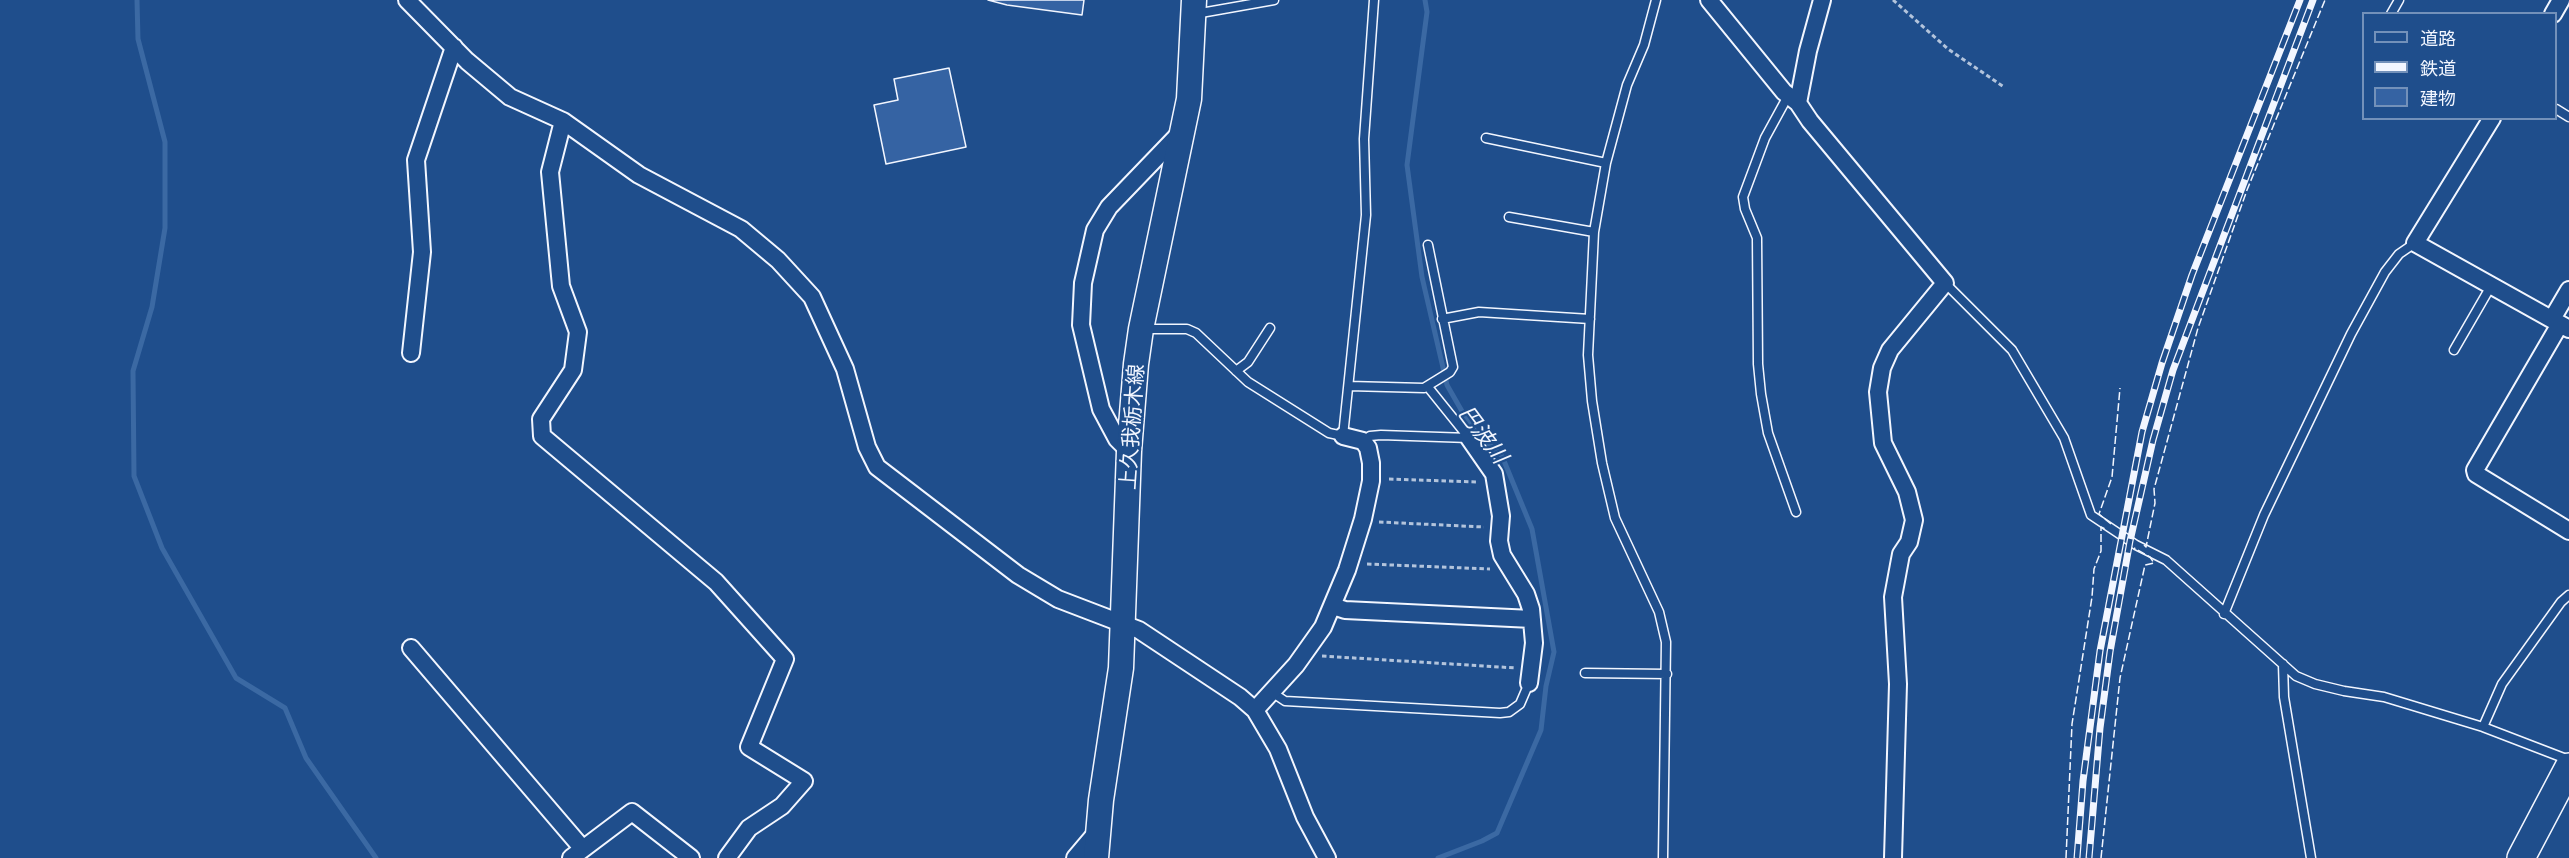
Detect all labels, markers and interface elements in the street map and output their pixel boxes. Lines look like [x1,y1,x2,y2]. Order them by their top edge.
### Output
legend [2362,12,2557,120]
text: 道路 [2420,27,2456,50]
text: 鉄道 [2420,57,2456,80]
text: 建物 [2420,87,2456,110]
street label: 上久我栃木線 [1116,363,1150,491]
water label: 巴波川 [1452,401,1512,469]

